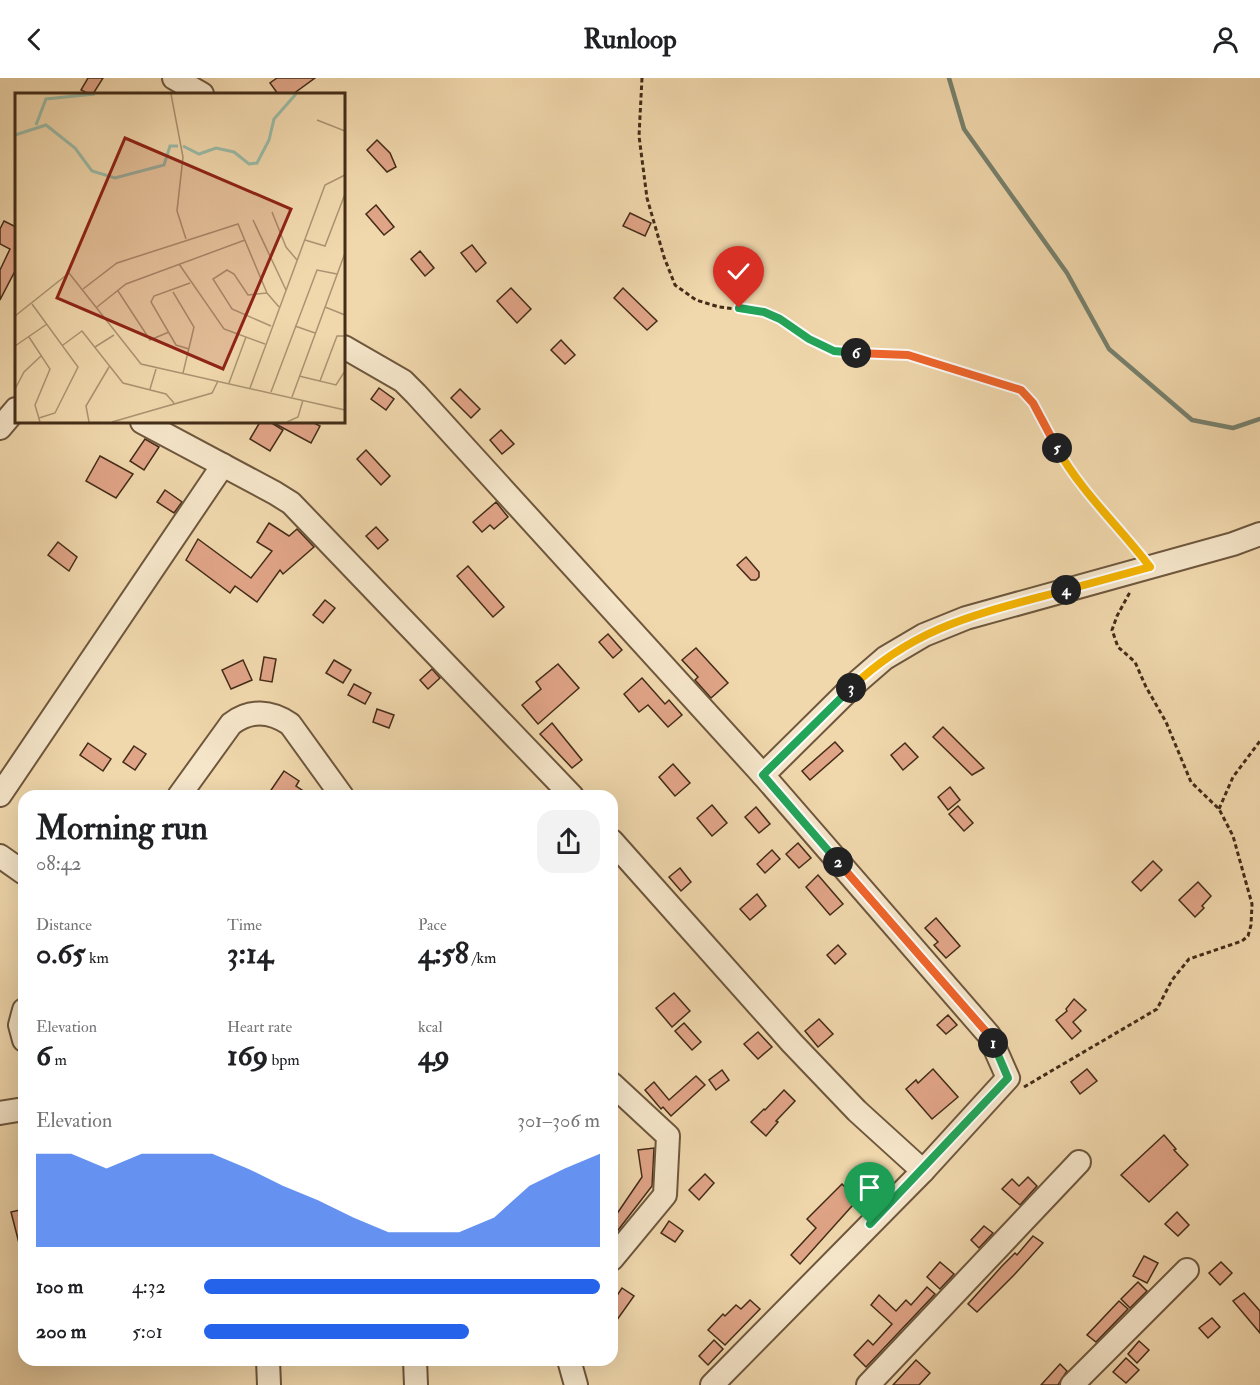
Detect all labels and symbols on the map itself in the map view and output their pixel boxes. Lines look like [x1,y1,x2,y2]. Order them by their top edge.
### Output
inset map [15,93,345,423]
pin [713,246,764,308]
pin: 6 [841,338,871,368]
pin: 5 [1042,433,1072,463]
pin: 4 [1051,575,1081,605]
pin: 3 [836,673,866,703]
pin: 2 [823,847,853,877]
pin: 1 [978,1028,1008,1058]
pin [844,1162,895,1224]

